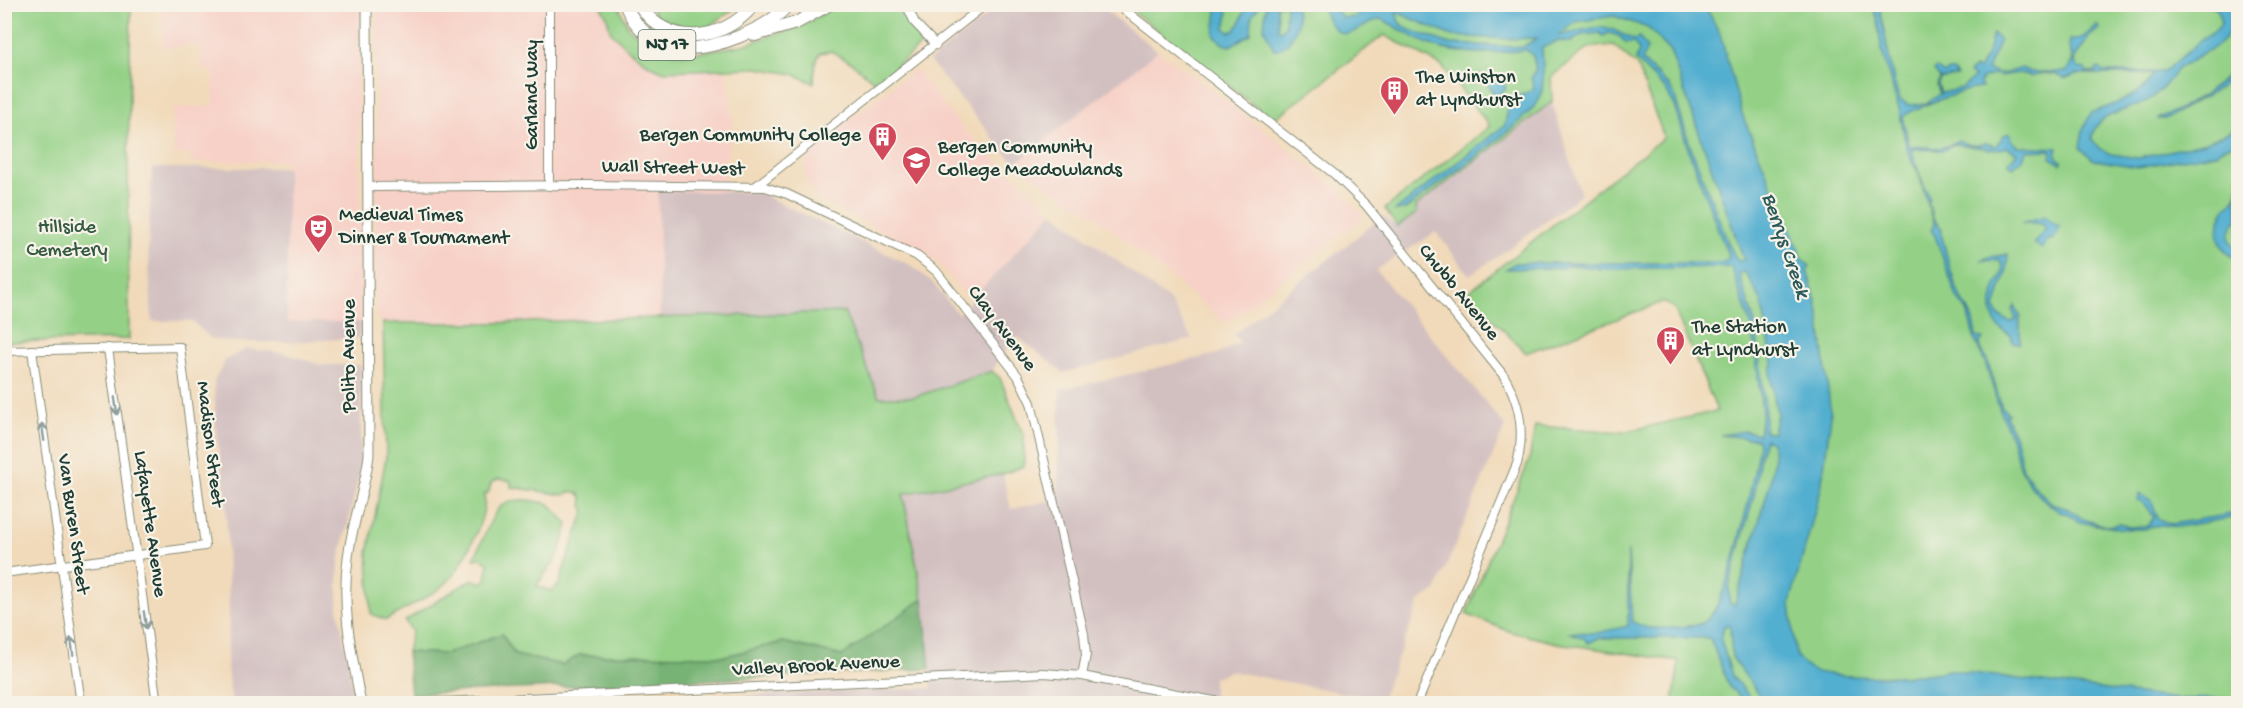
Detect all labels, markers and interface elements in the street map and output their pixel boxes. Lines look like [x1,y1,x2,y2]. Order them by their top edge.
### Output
road number: NJ 17 [638,30,696,60]
street label: Garland Way [522,40,545,150]
place label: The Winston at Lyndhurst [1415,67,1523,113]
building icon: The Winston at Lyndhurst [1379,74,1411,116]
building icon: Bergen Community College [866,120,898,162]
place label: Bergen Community College [639,125,862,148]
place label: Bergen Community College Meadowlands [937,137,1122,183]
school or university icon: Bergen Community College Meadowlands [901,144,933,186]
street label: Wall Street West [602,156,746,182]
water label: Berrys Creek [1754,190,1814,304]
place label: Medieval Times Dinner & Tournament [337,205,511,251]
theatre icon: Medieval Times Dinner & Tournament [302,212,334,254]
park label: Hillside Cemetery [26,217,108,263]
street label: Chubb Avenue [1412,240,1504,346]
street label: Clay Avenue [961,282,1041,377]
street label: Polito Avenue [339,299,362,414]
place label: The Station at Lyndhurst [1691,317,1799,363]
building icon: The Station at Lyndhurst [1655,324,1687,366]
street label: Madison Street [190,380,228,510]
one-way arrow [111,396,122,415]
one-way arrow [38,422,49,442]
street label: Lafayette Avenue [127,449,171,599]
street label: Van Buren Street [51,452,93,597]
one-way arrow [140,610,151,630]
one-way arrow [67,636,78,656]
street label: Valley Brook Avenue [731,651,901,683]

